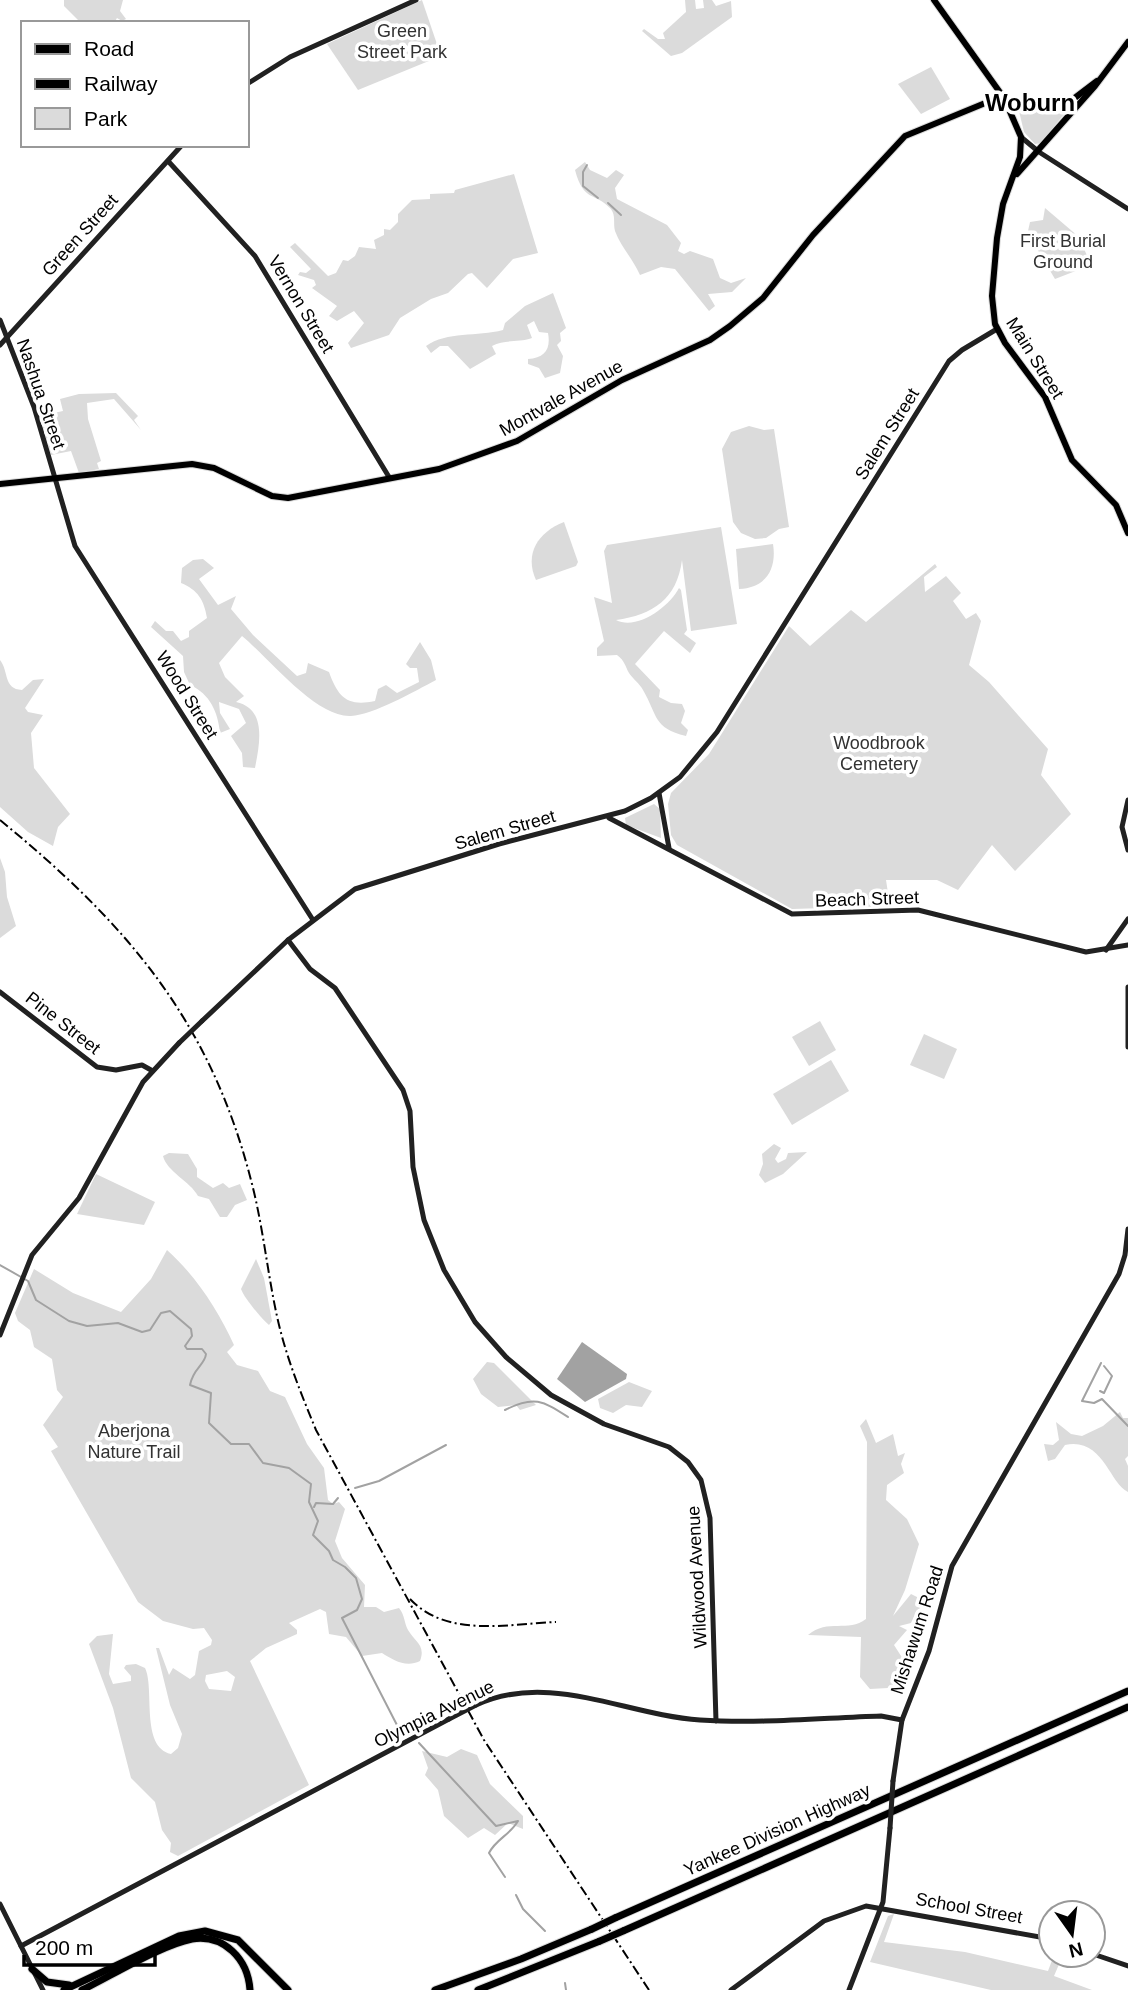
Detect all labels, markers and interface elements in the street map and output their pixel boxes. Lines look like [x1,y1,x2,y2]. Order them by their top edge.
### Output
legend [21,21,248,147]
park label: Green Street Park [357,21,448,62]
text: Road [84,37,134,60]
text: Railway [84,72,158,95]
district label: Woburn [985,89,1075,116]
text: Park [84,107,128,130]
street label: Green Street [38,190,122,280]
park label: First Burial Ground [1020,231,1106,272]
street label: Vernon Street [264,252,338,356]
street label: Main Street [1002,314,1068,402]
street label: Nashua Street [13,336,69,452]
street label: Montvale Avenue [496,356,626,440]
street label: Salem Street [851,385,923,483]
street label: Wood Street [152,647,222,743]
park label: Woodbrook Cemetery [833,733,926,774]
street label: Salem Street [452,806,558,854]
street label: Beach Street [815,887,919,911]
street label: Pine Street [22,988,104,1058]
park label: Aberjona Nature Trail [87,1421,181,1462]
street label: Wildwood Avenue [683,1505,711,1649]
street label: Mishawum Road [887,1563,947,1697]
street label: Olympia Avenue [371,1676,497,1752]
street label: Yankee Division Highway [681,1780,873,1880]
street label: School Street [914,1889,1024,1927]
north arrow [1037,1899,1107,1969]
scale bar [24,1924,156,1968]
text: 200 m [35,1936,93,1959]
text: N [1067,1938,1085,1962]

